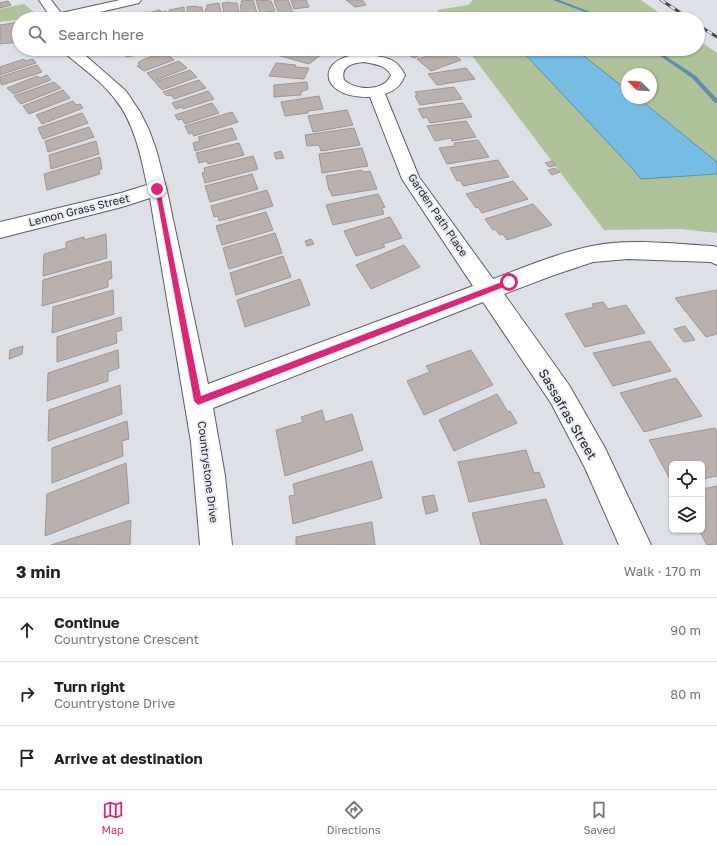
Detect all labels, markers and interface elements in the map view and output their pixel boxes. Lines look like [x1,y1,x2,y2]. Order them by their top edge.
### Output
search box [12,12,705,56]
icon: search [26,23,48,45]
text: Search here [58,25,144,43]
north arrow [621,68,657,104]
street label: Garden Path Place [406,171,471,259]
route end [148,180,166,198]
street label: Lemon Grass Street [27,191,131,228]
route start [500,273,518,291]
street label: Sassafras Street [535,366,601,462]
street label: Countrystone Drive [196,420,221,524]
map controls [669,461,705,533]
button: locate [669,461,705,497]
button: layers [669,497,705,533]
text: 3 min [16,561,60,582]
text: Walk · 170 m [624,563,701,579]
text: Continue [54,613,120,631]
icon: ahead [16,619,38,641]
text: 90 m [670,622,701,638]
text: Countrystone Crescent [54,631,199,647]
text: Turn right [54,677,125,695]
icon: right [16,683,38,705]
text: 80 m [670,686,701,702]
text: Countrystone Drive [54,695,175,711]
icon: arrive [16,747,38,769]
text: Arrive at destination [54,749,203,767]
tab: Map [101,799,124,836]
tab: Directions [327,799,381,836]
tab: Saved [583,799,616,836]

